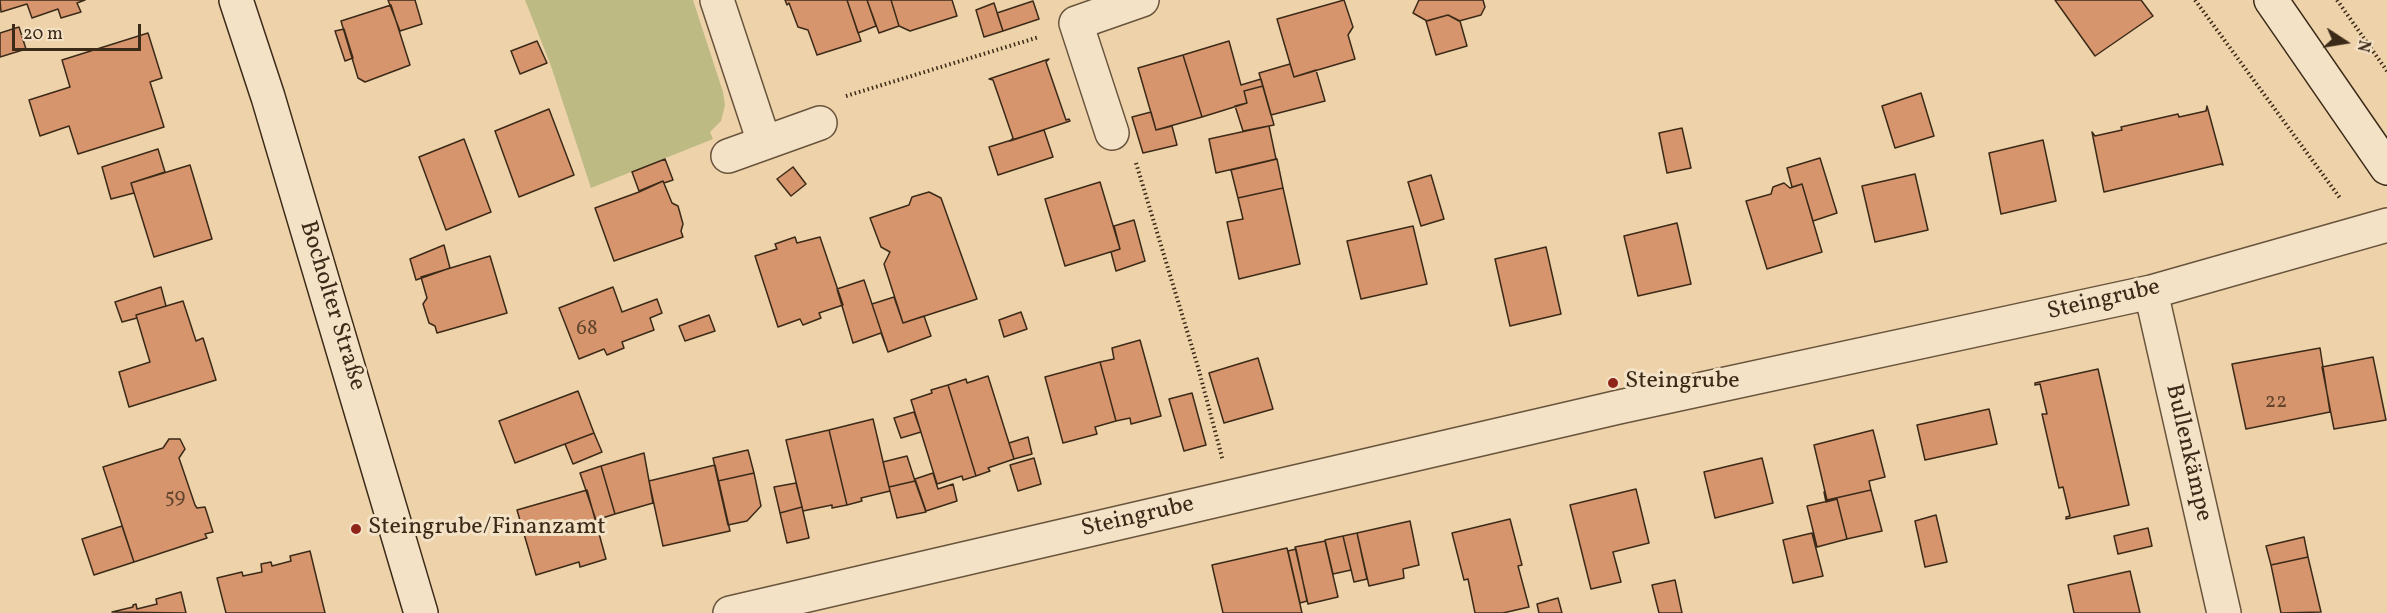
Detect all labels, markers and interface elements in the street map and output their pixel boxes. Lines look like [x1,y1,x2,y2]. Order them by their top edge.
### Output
scale bar [15,12,144,50]
north arrow [2315,12,2375,72]
text: 20 m [23,22,63,47]
text: N [2351,38,2375,54]
street label: Bocholter Straße [292,218,370,394]
street label: Steingrube [2045,274,2163,328]
house number: 68 [576,317,598,343]
place label: Steingrube [1625,369,1740,397]
marker: Steingrube [1606,376,1620,390]
street label: Bullenkämpe [2157,382,2217,524]
house number: 22 [2265,390,2287,416]
house number: 59 [165,485,185,511]
street label: Steingrube [1079,491,1197,545]
place label: Steingrube/Finanzamt [368,515,606,543]
marker: Steingrube/Finanzamt [349,522,363,536]

